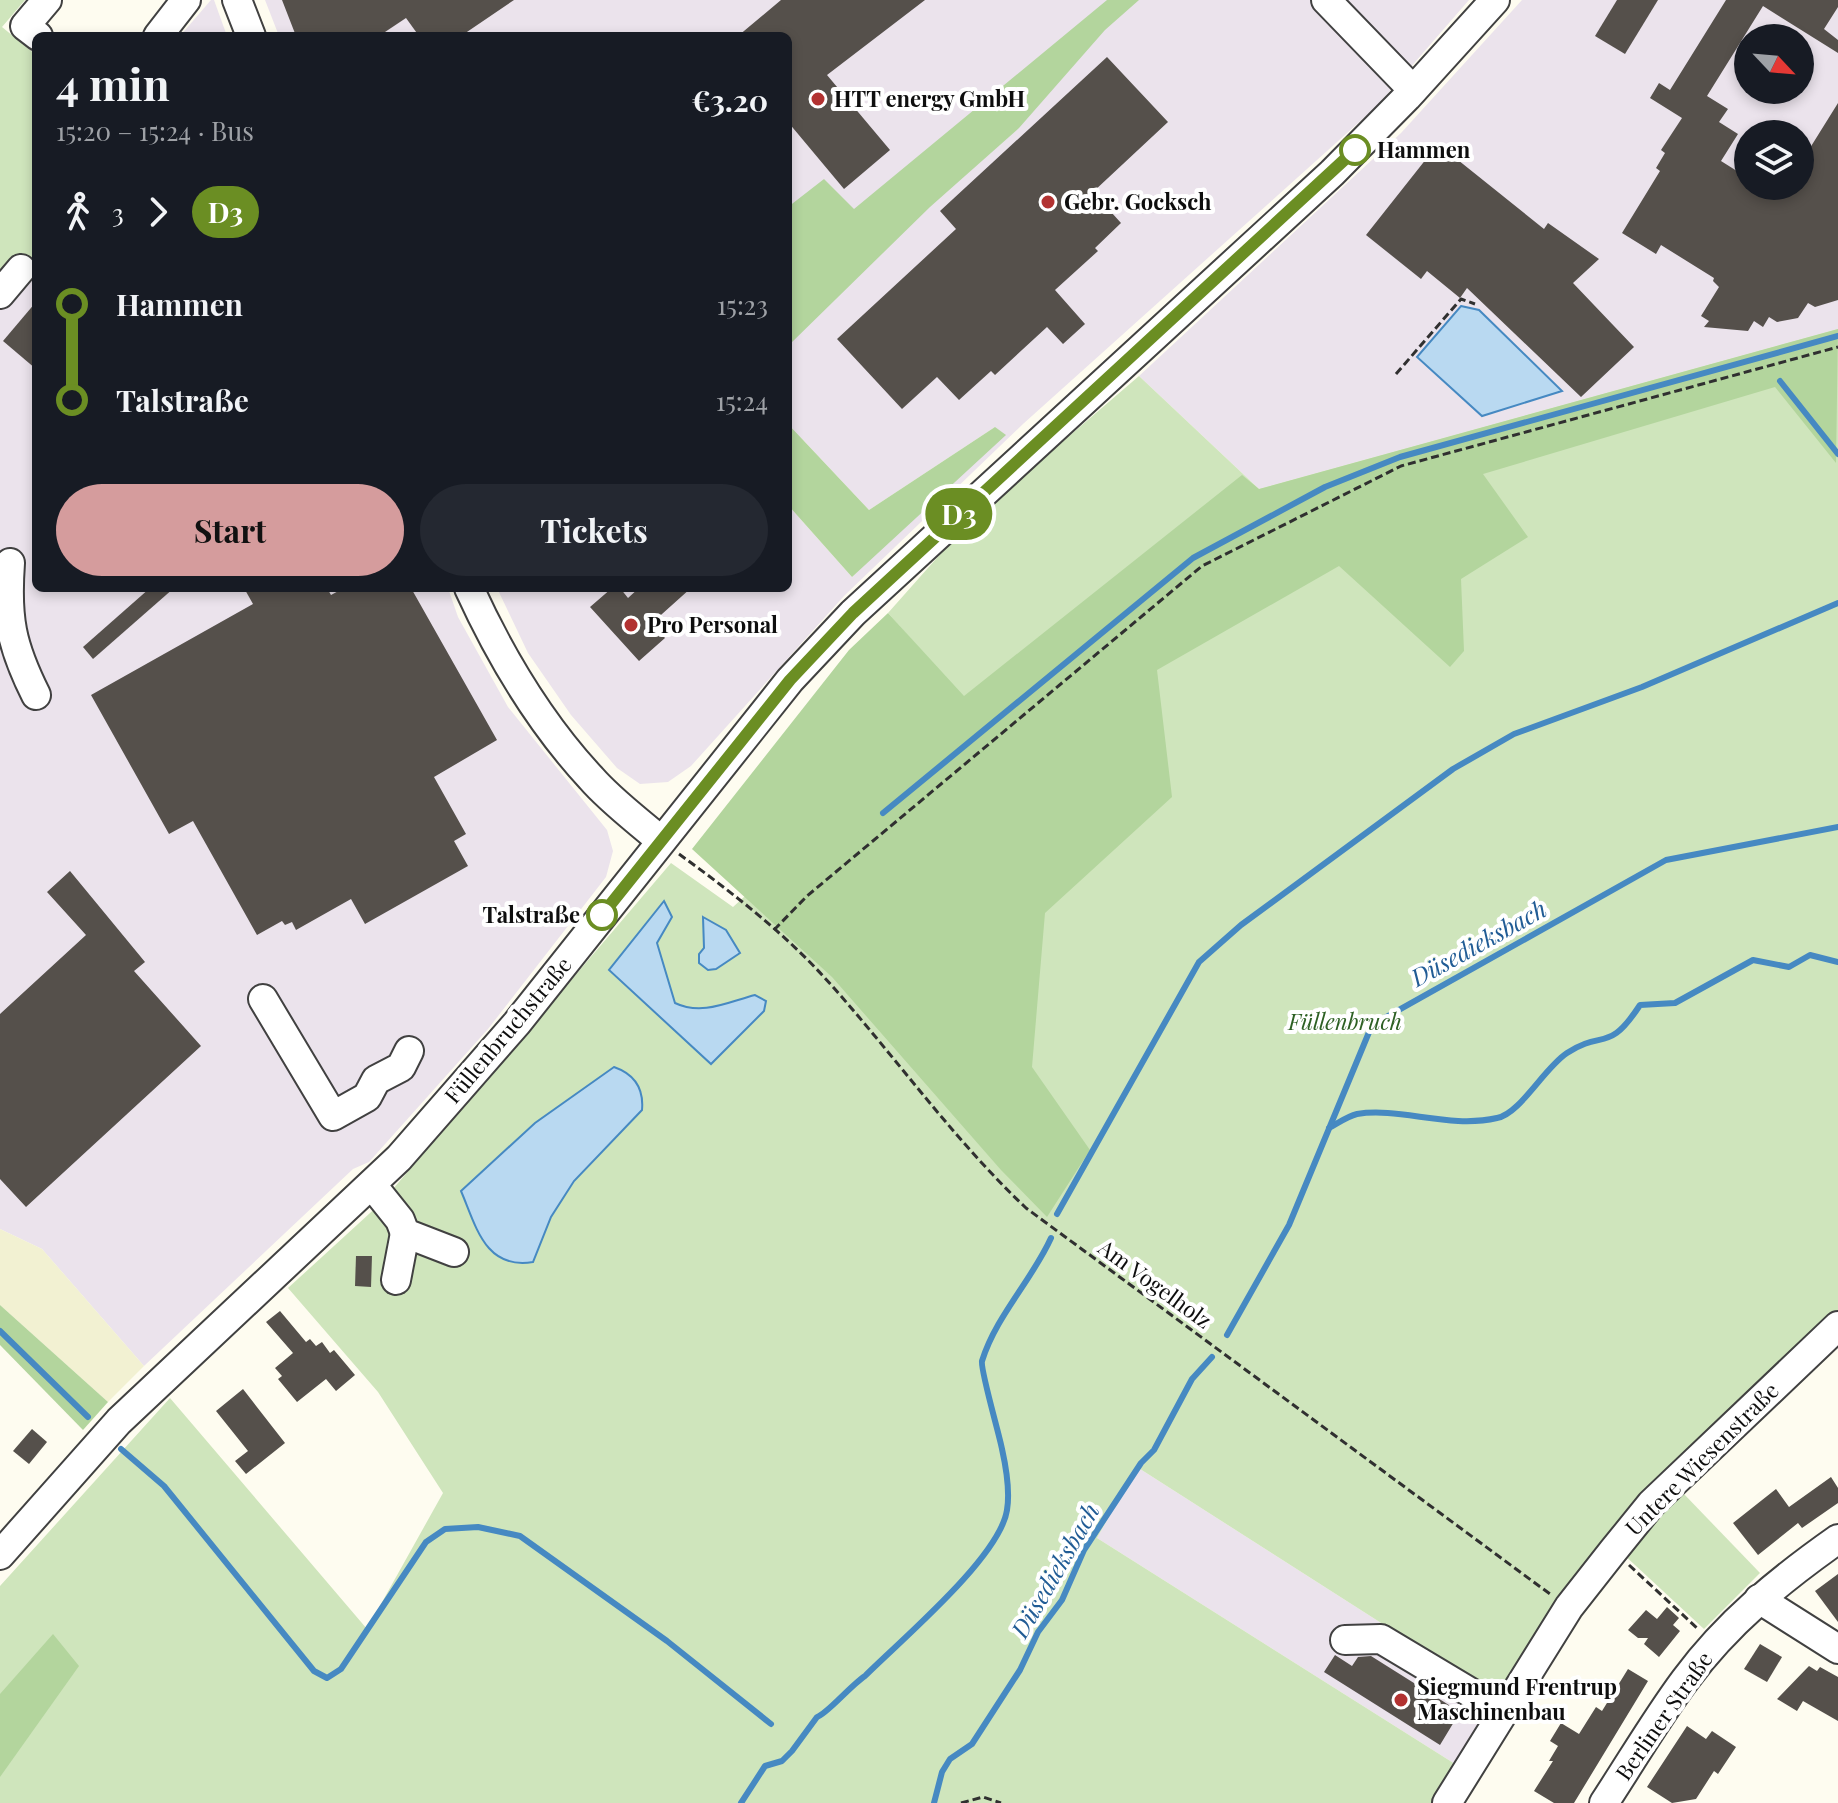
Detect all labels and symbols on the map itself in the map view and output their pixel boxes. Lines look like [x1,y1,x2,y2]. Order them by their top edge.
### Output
north arrow [1734,24,1814,104]
place label: HTT energy GmbH [834,83,1025,113]
marker: HTT energy GmbH [809,90,827,108]
place label: Hammen [1377,134,1471,164]
marker: Hammen [1340,135,1370,165]
place label: Gebr. Gocksch [1064,186,1212,216]
marker: Gebr. Gocksch [1039,193,1057,211]
line badge: D3 [923,488,995,540]
place label: Pro Personal [647,609,778,639]
marker: Pro Personal [622,616,640,634]
water label: Düsedieksbach [1404,892,1552,993]
place label: Talstraße [483,899,580,929]
marker: Talstraße [587,900,617,930]
street label: Füllenbruchstraße [437,950,577,1109]
park label: Füllenbruch [1287,1006,1402,1036]
street label: Am Vogelholz [1092,1231,1218,1334]
street label: Untere Wiesenstraße [1618,1375,1785,1542]
water label: Düsedieksbach [1002,1497,1106,1644]
street label: Berliner Straße [1608,1645,1719,1786]
place label: Siegmund Frentrup Maschinenbau [1417,1671,1617,1726]
marker: Siegmund Frentrup Maschinenbau [1392,1691,1410,1709]

